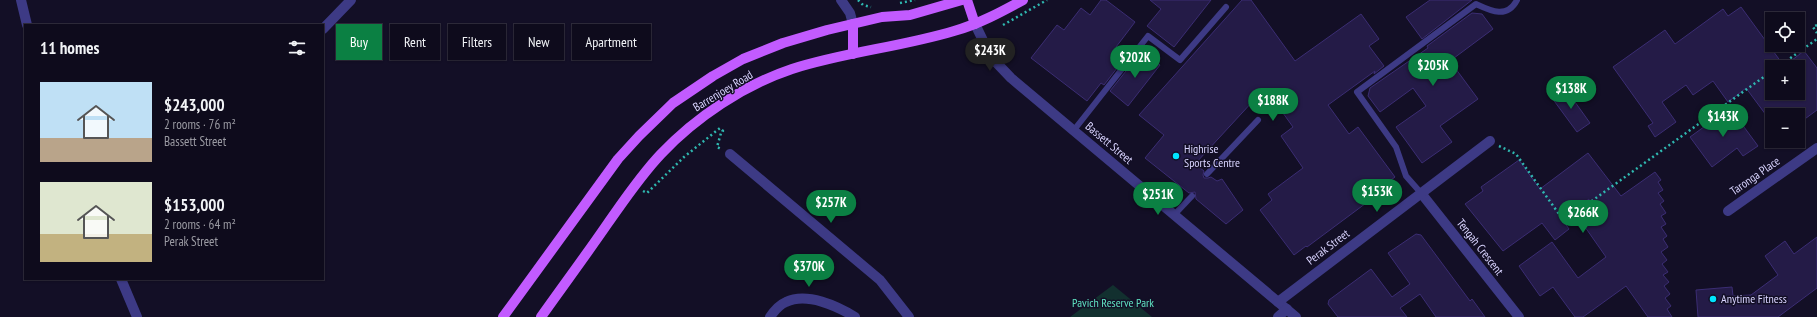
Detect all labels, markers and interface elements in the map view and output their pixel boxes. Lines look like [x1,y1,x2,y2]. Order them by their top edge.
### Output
map controls [1765,12,1805,148]
button: locate [1765,12,1805,52]
chip: Buy [336,24,382,60]
chip: Rent [390,24,440,60]
chip: Filters [448,24,506,60]
chip: New [514,24,564,60]
chip: Apartment [572,24,651,60]
text: 11 homes [40,37,99,59]
icon: filters [286,37,308,59]
pin: $243K [962,38,1018,72]
text: $243K [974,42,1006,59]
pin: $202K [1107,45,1163,79]
text: $202K [1119,49,1151,66]
pin: $205K [1405,53,1461,87]
text: $205K [1417,57,1449,74]
button: + [1765,60,1805,100]
street label: Barrenjoey Road [690,67,755,114]
pin: $138K [1543,76,1599,110]
text: $138K [1555,80,1587,97]
pin: $188K [1245,88,1301,122]
text: $188K [1257,92,1289,109]
text: $243,000 [164,94,225,116]
icon: home [72,98,120,146]
pin: $143K [1695,104,1751,138]
text: $143K [1707,108,1739,125]
button: − [1765,108,1805,148]
text: 2 rooms · 76 m² [164,116,236,133]
street label: Bassett Street [1082,118,1137,167]
text: Bassett Street [164,133,226,150]
place label: Highrise Sports Centre [1184,141,1240,170]
marker: Highrise Sports Centre [1171,151,1181,161]
street label: Taronga Place [1727,153,1783,198]
pin: $153K [1349,179,1405,213]
pin: $251K [1130,182,1186,216]
text: $153K [1361,183,1393,200]
text: $251K [1142,186,1174,203]
pin: $257K [803,190,859,224]
text: $153,000 [164,194,225,216]
text: $257K [815,194,847,211]
icon: home [72,198,120,246]
pin: $266K [1555,200,1611,234]
text: $266K [1567,204,1599,221]
text: 2 rooms · 64 m² [164,216,236,233]
street label: Tengah Crescent [1454,216,1507,278]
street label: Perak Street [1303,225,1353,268]
text: Perak Street [164,233,218,250]
pin: $370K [781,254,837,288]
text: $370K [793,258,825,275]
place label: Anytime Fitness [1721,291,1787,306]
marker: Anytime Fitness [1708,294,1718,304]
park label: Pavich Reserve Park [1072,295,1154,310]

